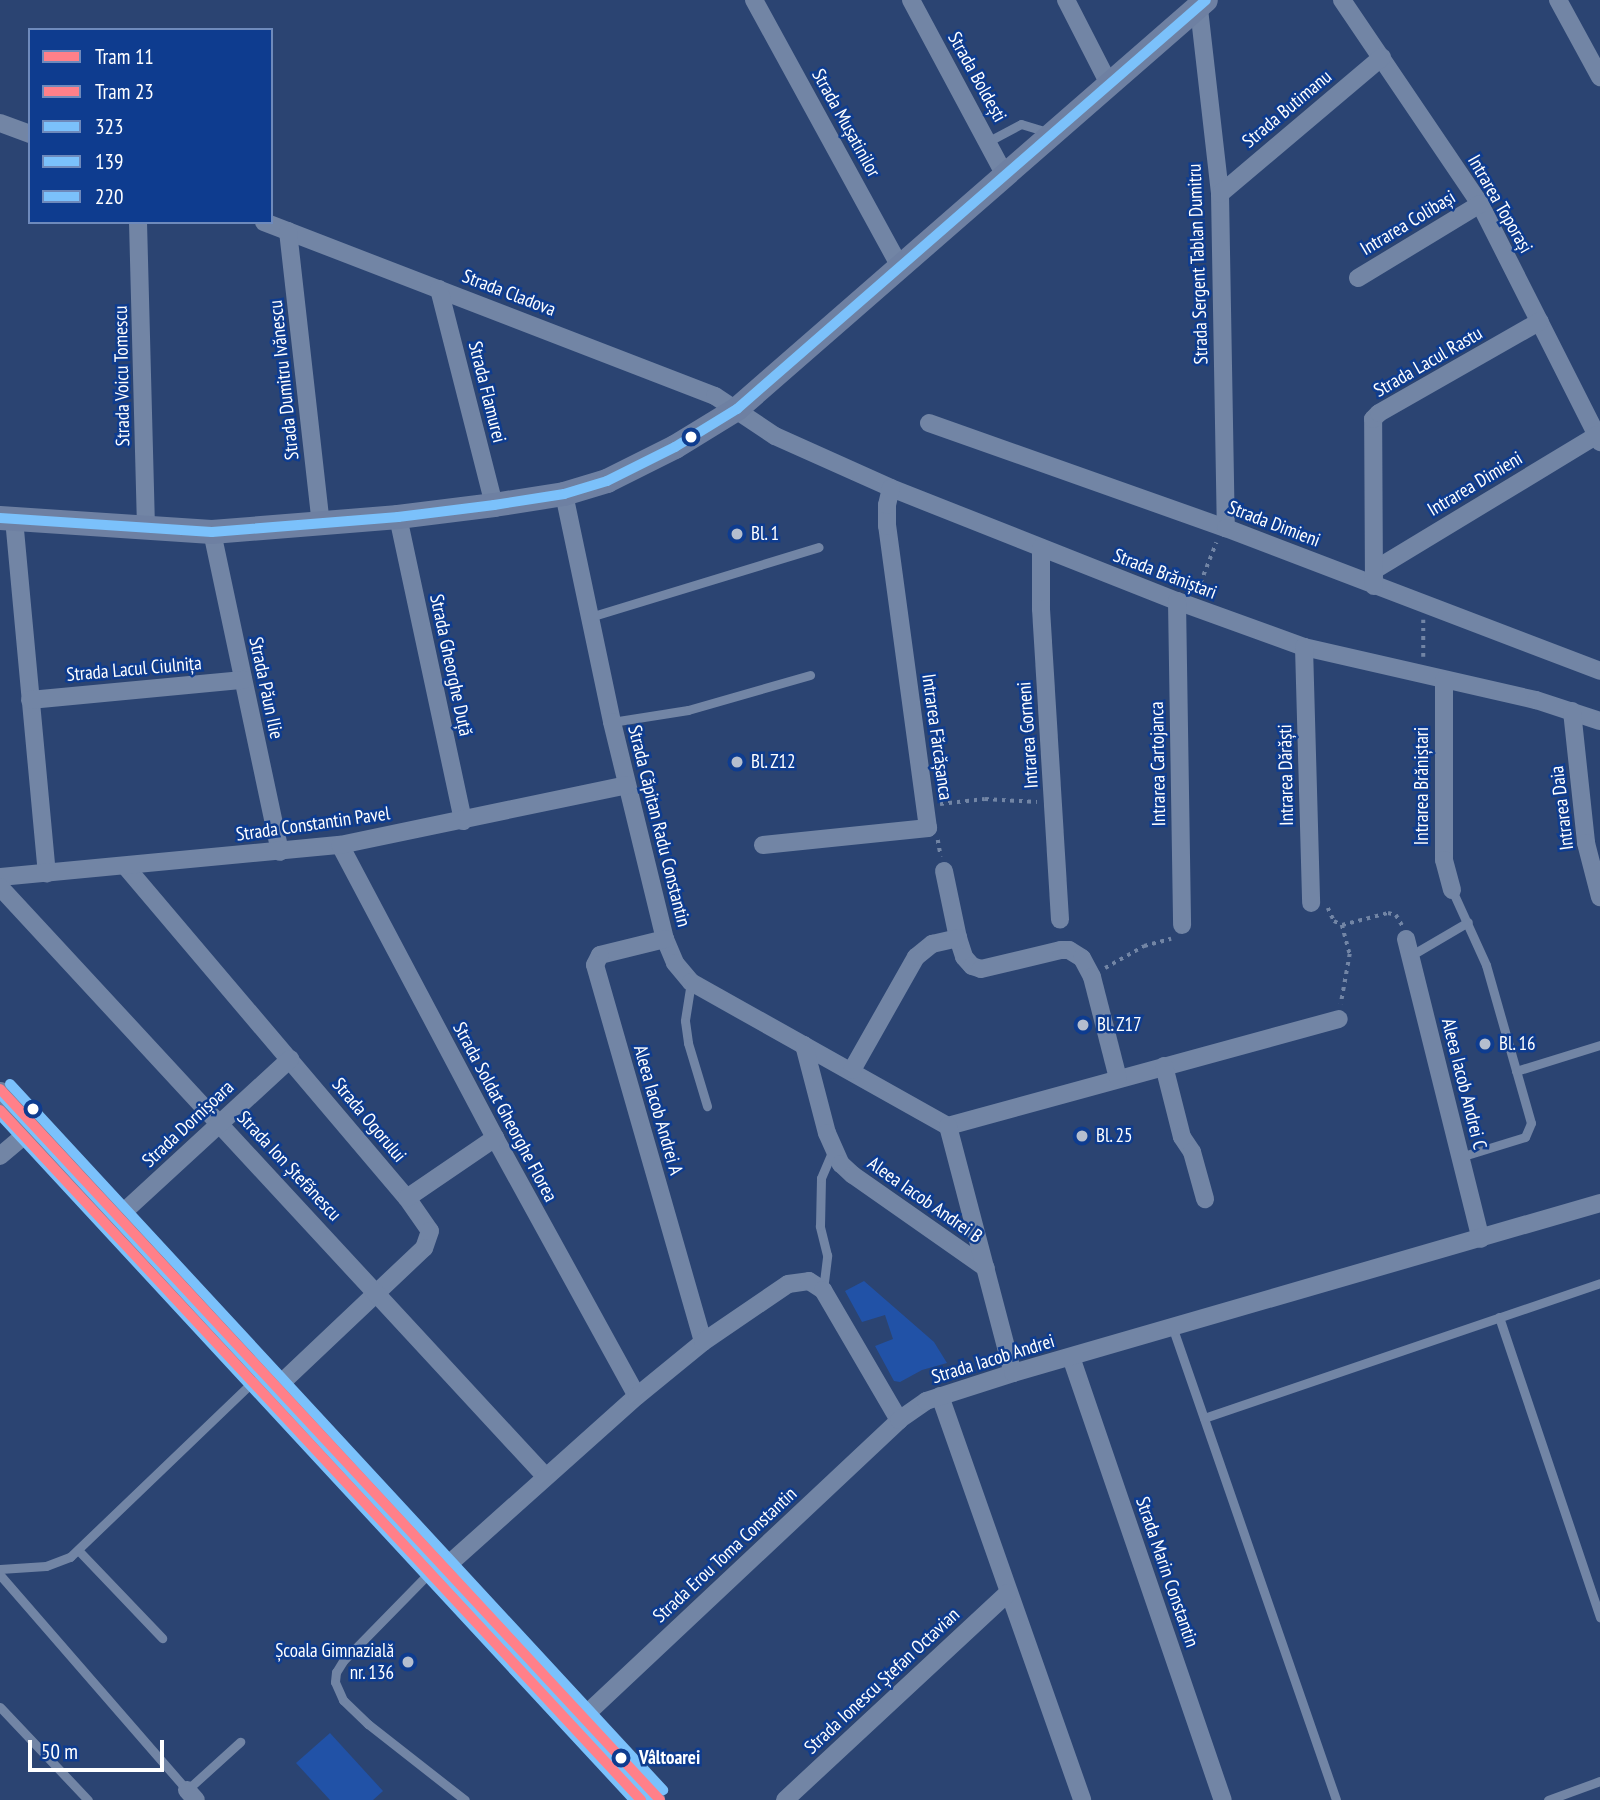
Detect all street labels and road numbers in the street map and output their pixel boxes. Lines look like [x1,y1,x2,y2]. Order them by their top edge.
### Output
street label: Strada Boldești [943,28,1011,126]
street label: Strada Mușatinilor [807,65,885,181]
street label: Strada Butimanu [1238,65,1336,153]
street label: Intrarea Toporași [1463,151,1537,257]
street label: Strada Sergent Tablan Dumitru [1183,163,1213,365]
street label: Intrarea Colibași [1356,186,1460,260]
street label: Strada Cladova [459,265,559,321]
street label: Strada Dumitru Ivănescu [264,299,304,461]
street label: Strada Voicu Tomescu [109,305,135,447]
street label: Strada Lacul Rastu [1370,322,1486,402]
street label: Strada Flamurei [463,339,511,445]
street label: Intrarea Dimieni [1424,447,1526,521]
street label: Strada Dimieni [1225,496,1323,552]
street label: Strada Brăniștari [1110,544,1220,604]
street label: Strada Gheorghe Duță [425,592,477,738]
street label: Strada Păun Ilie [244,635,288,741]
street label: Strada Lacul Ciulnița [66,652,202,686]
street label: Intrarea Fărcășanca [917,672,957,802]
street label: Intrarea Gorneni [1013,681,1043,789]
street label: Intrarea Cartojanca [1146,701,1170,827]
street label: Strada Căpitan Radu Constantin [623,723,695,929]
street label: Intrarea Dărăști [1274,724,1298,826]
street label: Intrarea Brăniștari [1411,727,1433,845]
street label: Intrarea Daia [1546,765,1578,851]
street label: Strada Constantin Pavel [234,802,392,846]
street label: Aleea Iacob Andrei C [1437,1016,1491,1152]
street label: Strada Soldat Gheorghe Florea [448,1018,562,1206]
street label: Aleea Iacob Andrei A [628,1042,688,1178]
street label: Strada Ogorului [327,1073,411,1167]
street label: Strada Dornișoara [137,1076,239,1172]
street label: Strada Ion Ștefănescu [232,1106,346,1226]
street label: Aleea Iacob Andrei B [863,1152,987,1248]
street label: Strada Iacob Andrei [929,1329,1057,1389]
street label: Strada Erou Toma Constantin [648,1482,802,1628]
street label: Strada Marin Constantin [1131,1494,1203,1650]
street label: Strada Ionescu Ștefan Octavian [800,1603,964,1759]

